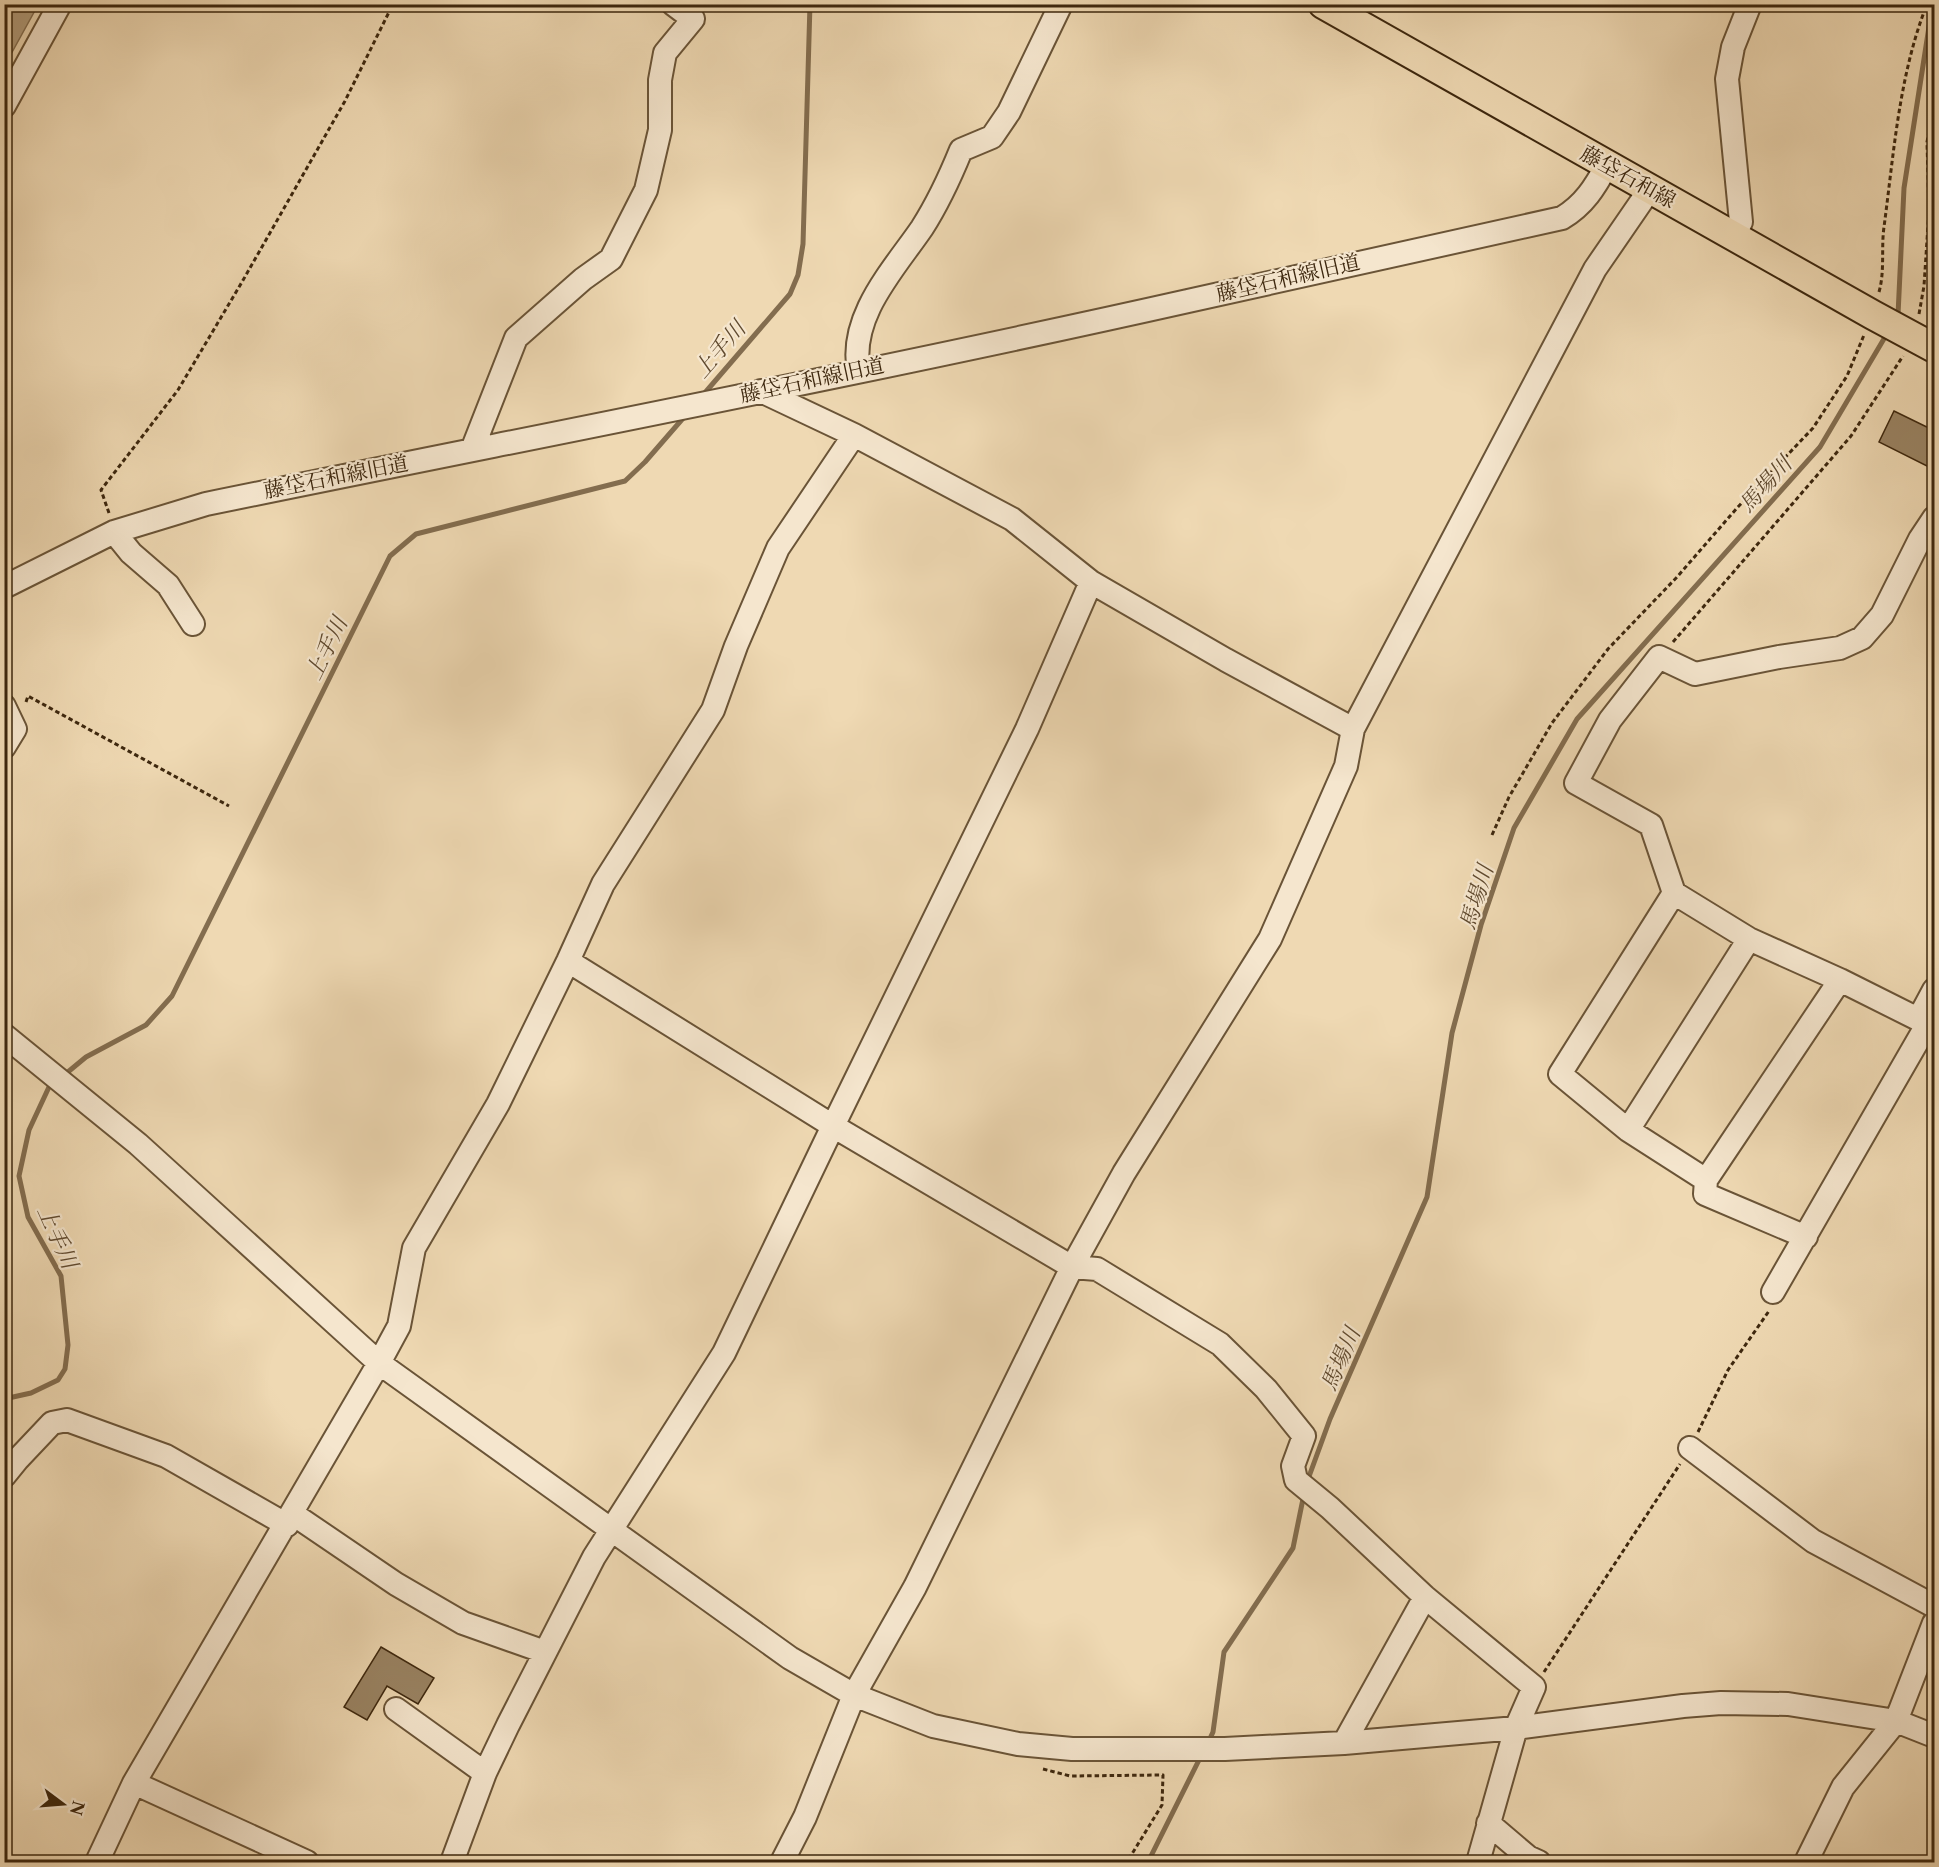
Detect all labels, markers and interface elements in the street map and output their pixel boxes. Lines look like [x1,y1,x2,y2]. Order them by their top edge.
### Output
street label: 藤垈石和線 [1576,140,1680,213]
street label: 藤垈石和線旧道 [1213,249,1362,306]
water label: 上手川 [688,314,753,383]
street label: 藤垈石和線旧道 [737,352,886,407]
water label: 馬場川 [1733,449,1799,518]
street label: 藤垈石和線旧道 [261,450,410,503]
water label: 上手川 [300,611,354,684]
water label: 馬場川 [1454,860,1500,933]
water label: 上手川 [32,1202,84,1275]
water label: 馬場川 [1315,1322,1367,1395]
north arrow [33,1774,93,1834]
text: N [66,1799,89,1818]

